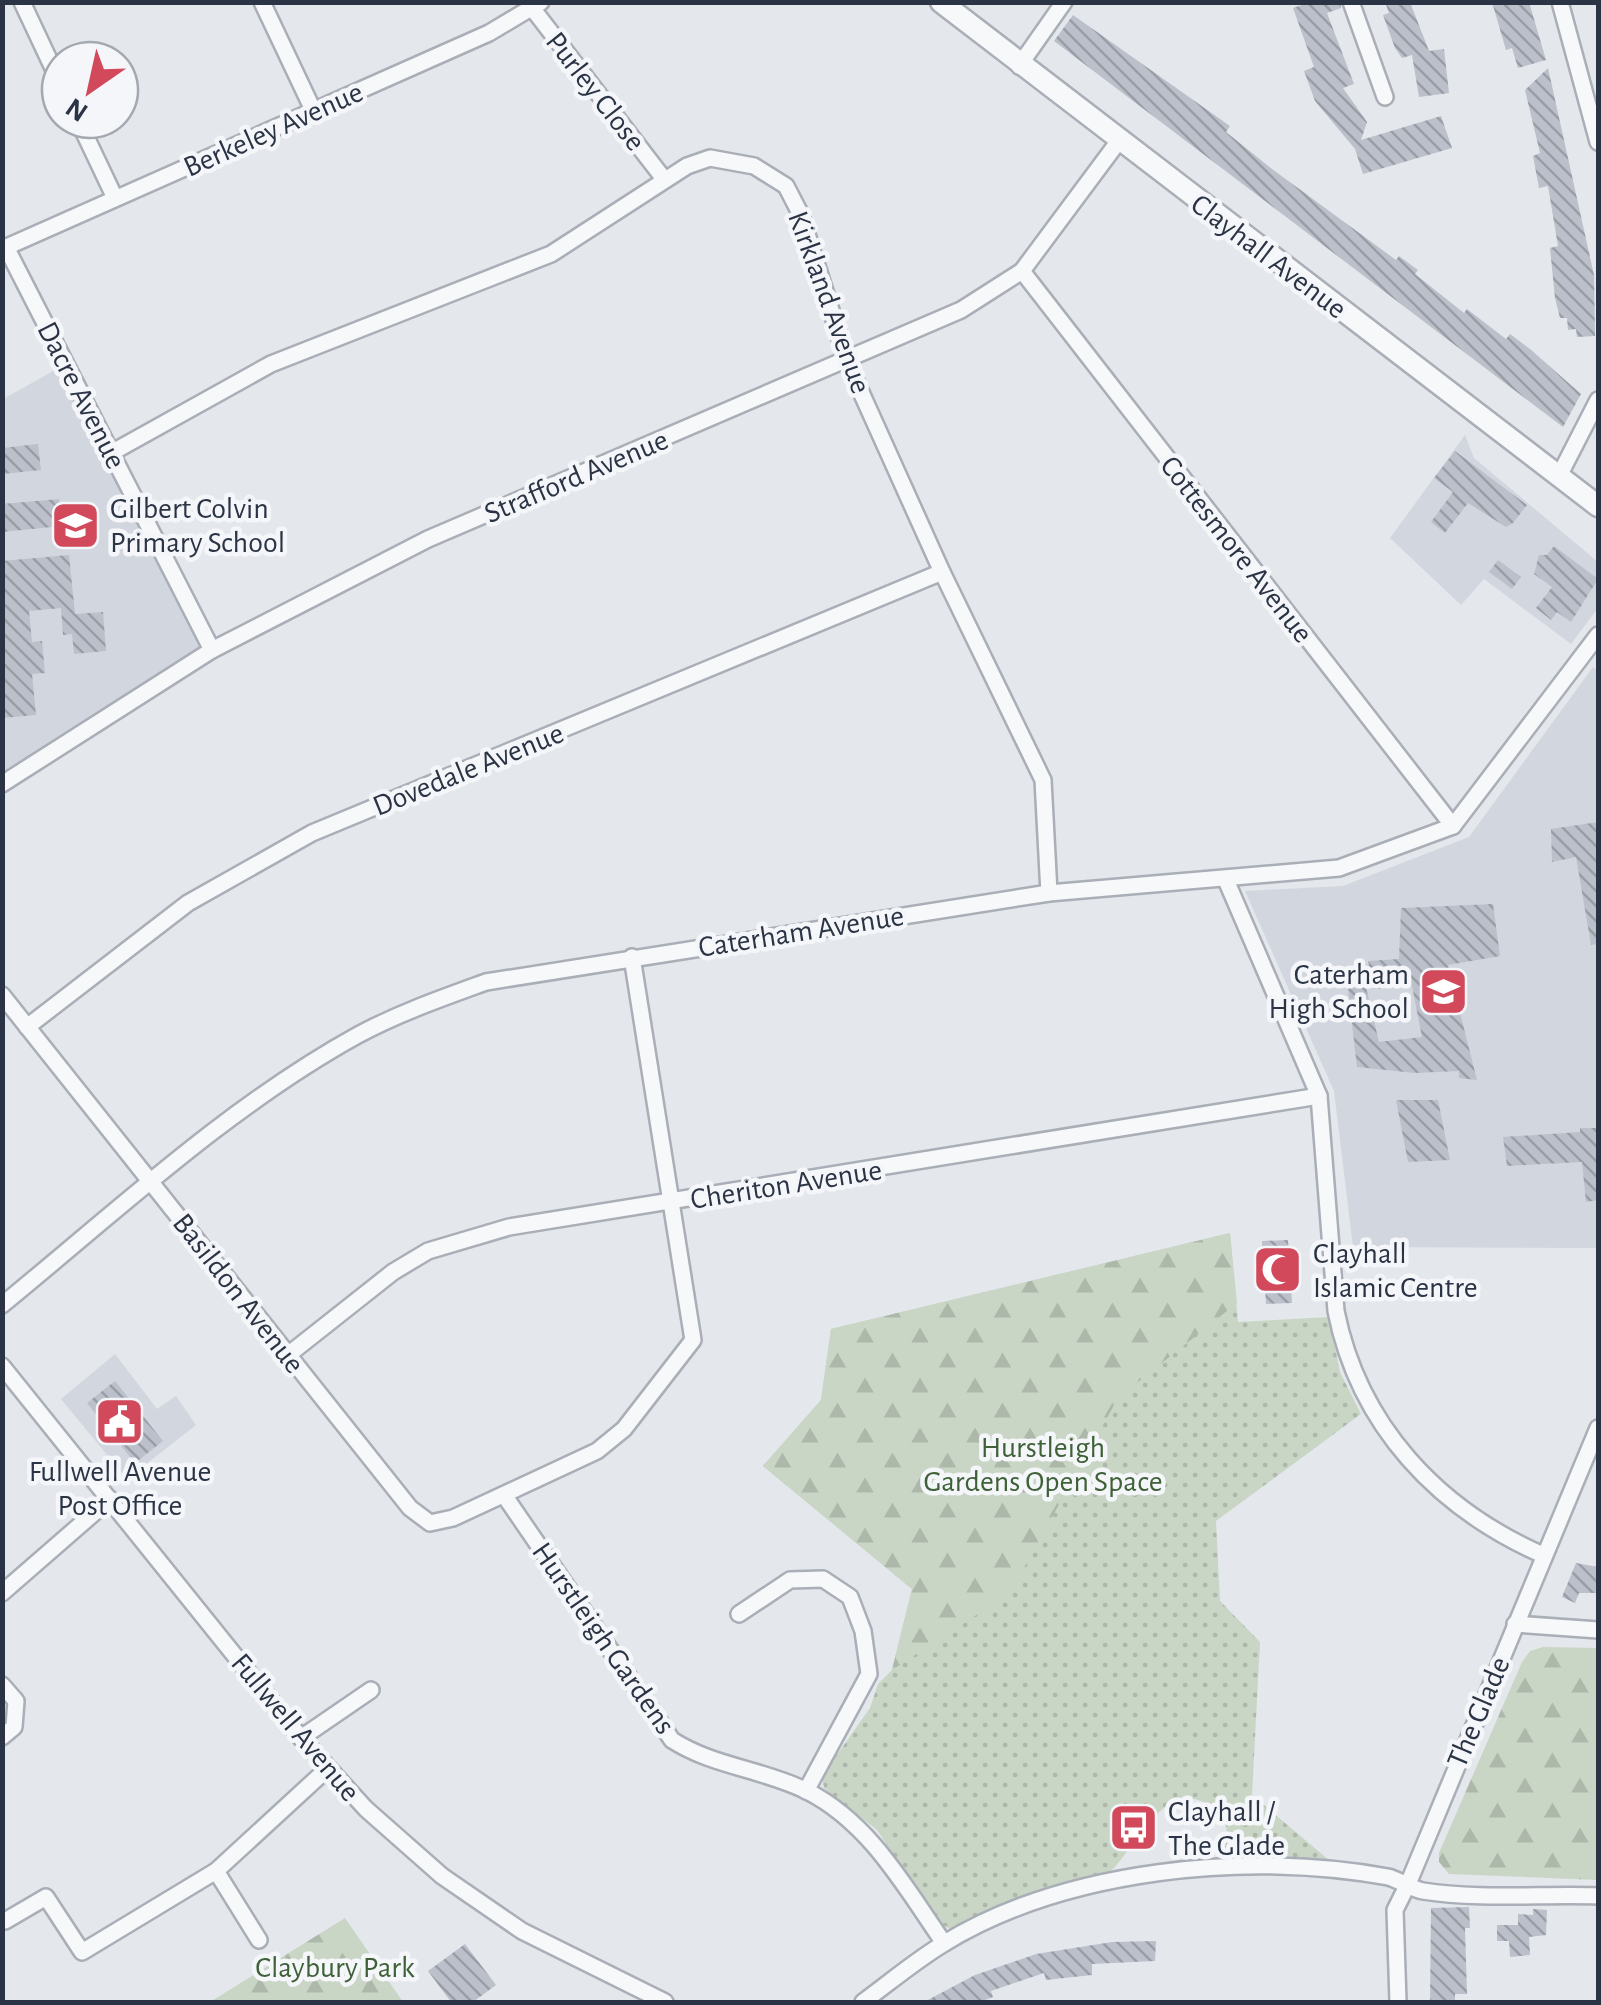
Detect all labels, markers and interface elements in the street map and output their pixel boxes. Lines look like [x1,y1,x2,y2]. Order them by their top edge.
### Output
street label: Purley Close [540,27,651,157]
north arrow [40,40,140,140]
street label: Berkeley Avenue [179,77,368,183]
text: N [61,92,93,126]
street label: Clayhall Avenue [1185,189,1352,325]
street label: Kirkland Avenue [782,207,876,397]
street label: Dacre Avenue [31,317,131,474]
street label: Strafford Avenue [480,425,673,529]
street label: Cottesmore Avenue [1154,451,1318,649]
place label: Gilbert Colvin Primary School [110,494,285,558]
school or university icon: Gilbert Colvin Primary School [49,499,101,551]
street label: Dovedale Avenue [369,718,568,822]
street label: Caterham Avenue [696,901,906,963]
place label: Caterham High School [1268,960,1409,1024]
school or university icon: Caterham High School [1418,965,1470,1017]
street label: Cheriton Avenue [688,1155,884,1215]
street label: Basildon Avenue [167,1208,310,1379]
place label: Clayhall Islamic Centre [1313,1239,1478,1303]
mosque icon: Clayhall Islamic Centre [1252,1244,1304,1296]
public building icon: Fullwell Avenue Post Office [94,1396,146,1448]
park label: Hurstleigh Gardens Open Space [923,1433,1163,1497]
place label: Fullwell Avenue Post Office [29,1457,211,1521]
street label: Hurstleigh Gardens [526,1537,680,1740]
street label: Fullwell Avenue [225,1648,365,1807]
street label: The Glade [1442,1653,1516,1772]
place label: Clayhall / The Glade [1168,1797,1285,1861]
bus stop icon: Clayhall / The Glade [1107,1802,1159,1854]
park label: Claybury Park [255,1953,415,1983]

